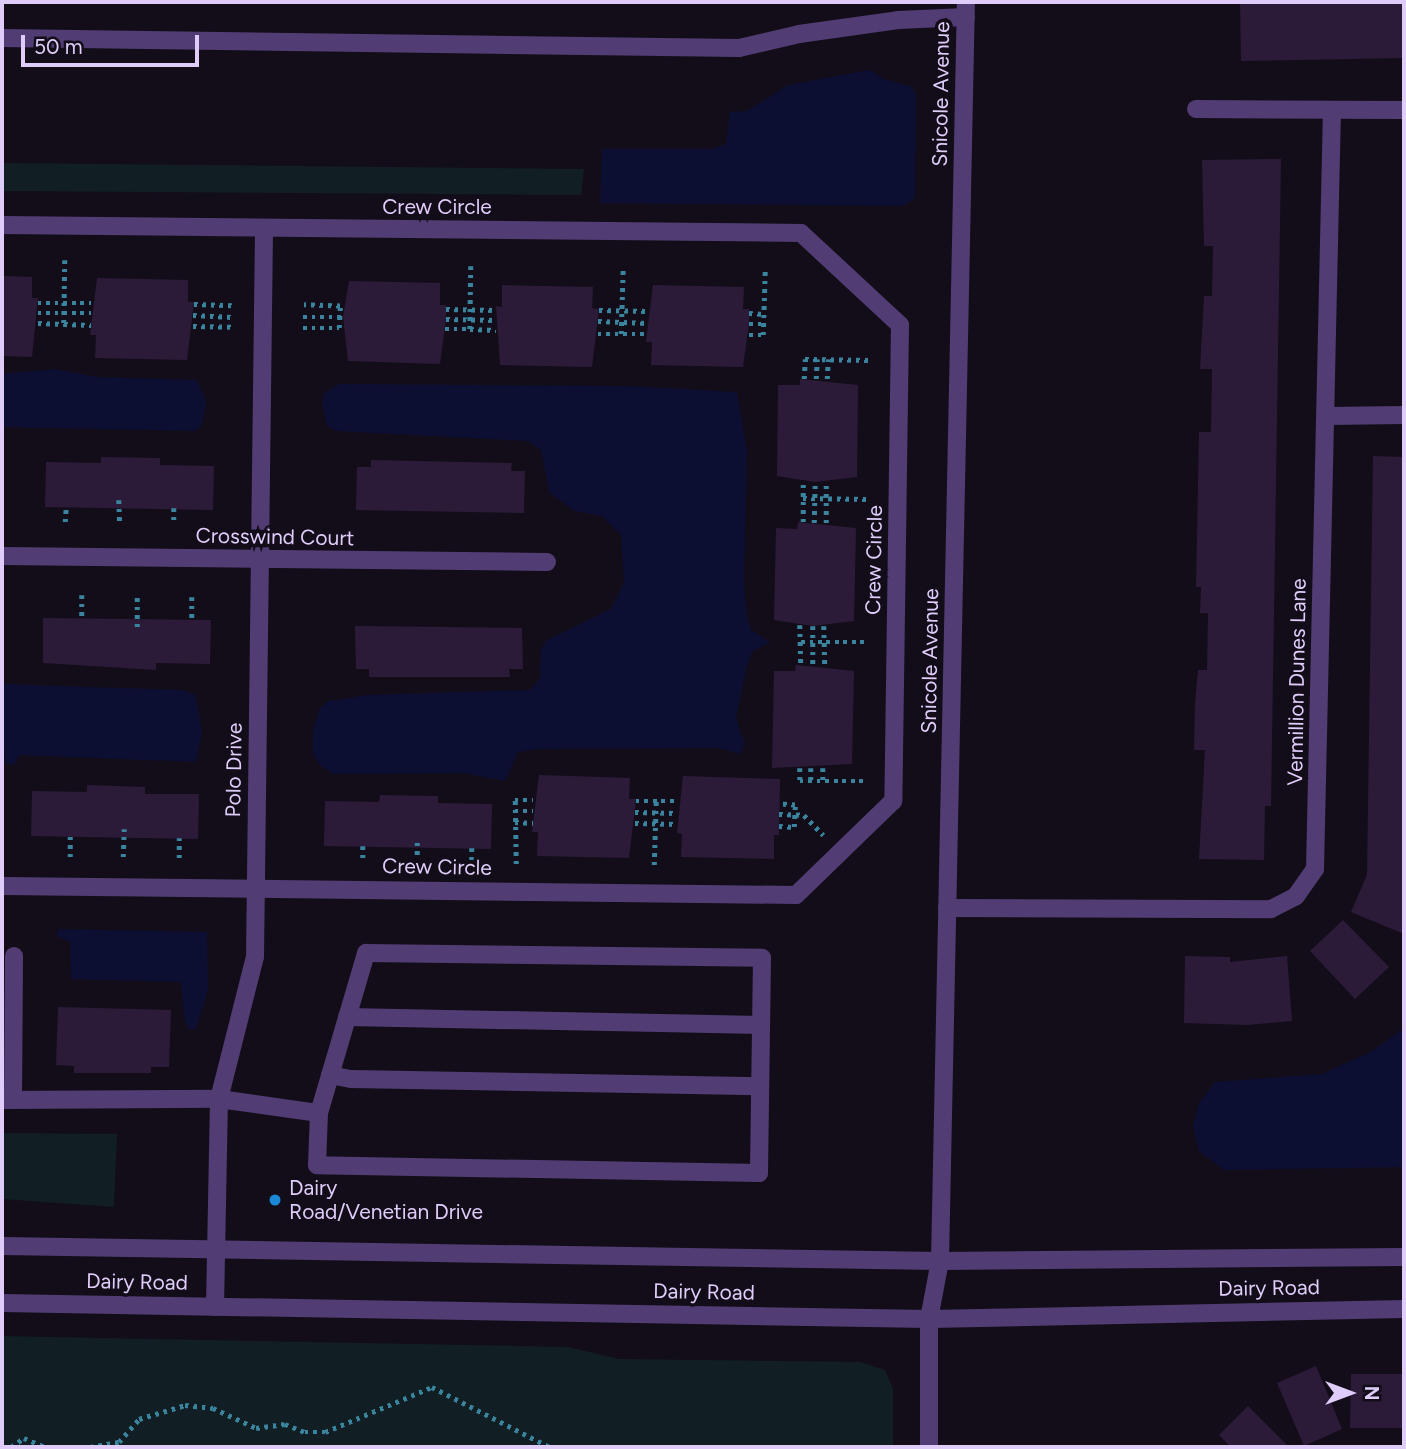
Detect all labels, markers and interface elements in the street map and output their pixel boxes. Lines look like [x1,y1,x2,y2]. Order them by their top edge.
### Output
scale bar [24,21,203,65]
street label: Snicole Avenue [927,21,955,167]
text: 50 m [34,34,83,59]
street label: Crew Circle [382,194,492,220]
street label: Crew Circle [860,505,888,615]
street label: Crosswind Court [195,523,355,551]
street label: Vermillion Dunes Lane [1283,578,1311,786]
street label: Snicole Avenue [916,588,944,734]
street label: Polo Drive [221,722,247,818]
street label: Crew Circle [382,853,492,881]
place label: Dairy Road/Venetian Drive [289,1175,483,1225]
marker: Dairy Road/Venetian Drive [267,1192,283,1208]
street label: Dairy Road [86,1269,188,1295]
street label: Dairy Road [1218,1275,1320,1301]
street label: Dairy Road [653,1279,755,1305]
north arrow [1315,1358,1385,1428]
text: N [1360,1386,1383,1400]

